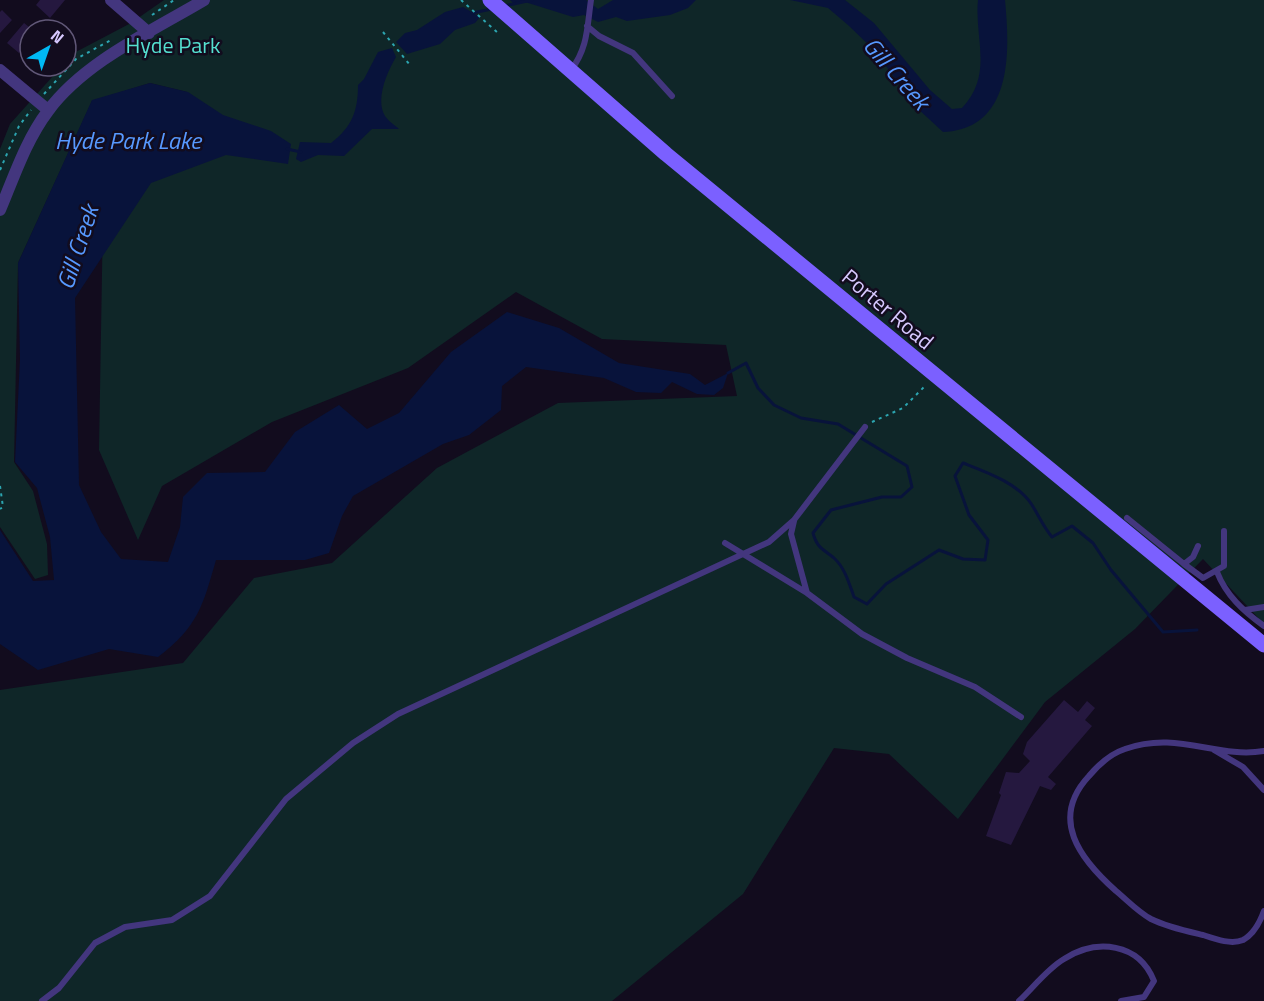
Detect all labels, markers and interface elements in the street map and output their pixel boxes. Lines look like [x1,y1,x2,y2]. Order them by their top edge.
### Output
north arrow [18,18,78,78]
text: N [46,24,70,49]
park label: Hyde Park [126,28,221,62]
water label: Gill Creek [855,29,941,120]
water label: Hyde Park Lake [55,122,203,158]
water label: Gill Creek [47,197,109,294]
street label: Porter Road [835,260,941,358]

